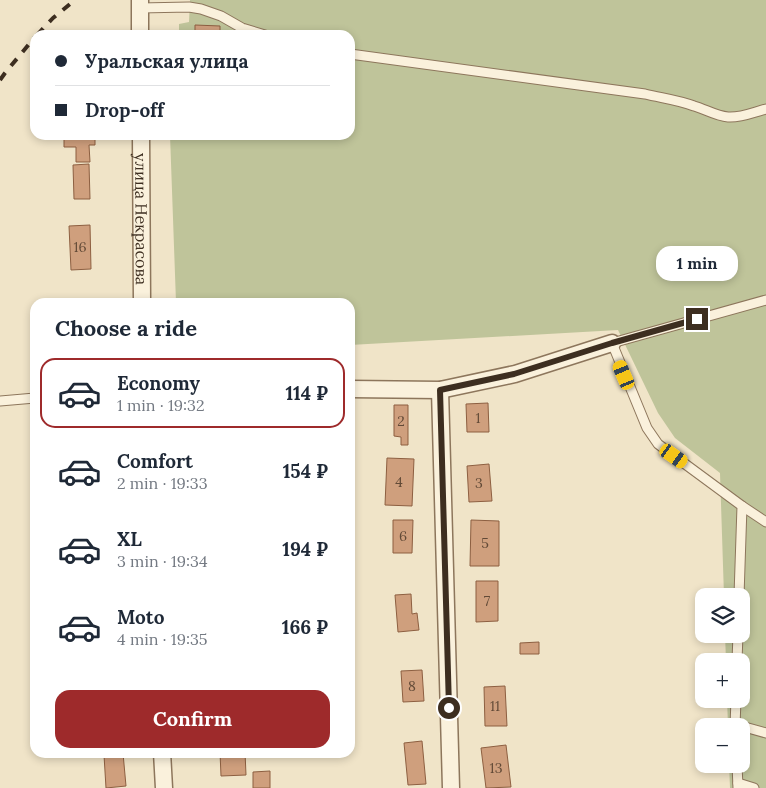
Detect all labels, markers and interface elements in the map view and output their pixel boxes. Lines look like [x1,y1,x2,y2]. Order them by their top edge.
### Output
text: Уральская улица [85,49,248,73]
text: Drop-off [85,98,164,122]
street label: улица Некрасова [131,153,152,285]
house number: 16 [73,238,87,256]
callout: 1 min [656,246,738,282]
text: 1 min [677,253,717,273]
route end [686,308,708,330]
text: Choose a ride [55,314,197,342]
car [611,358,636,392]
icon: car [57,371,102,416]
text: Economy [117,371,200,395]
text: 114 ₽ [285,381,328,405]
text: 1 min · 19:32 [117,395,205,415]
house number: 1 [475,409,481,427]
house number: 2 [397,412,405,430]
car [657,441,690,471]
icon: car [57,449,102,494]
text: Comfort [117,449,193,473]
text: 154 ₽ [283,459,328,483]
text: 2 min · 19:33 [117,473,208,493]
house number: 4 [395,473,403,491]
house number: 3 [475,474,483,492]
icon: car [57,527,102,572]
text: XL [117,527,142,551]
house number: 6 [399,527,407,545]
house number: 5 [481,534,489,552]
text: 194 ₽ [282,537,328,561]
text: 3 min · 19:34 [117,551,208,571]
map controls [695,588,750,773]
button: layers [695,588,750,643]
house number: 7 [484,592,491,610]
icon: car [57,605,102,650]
text: Moto [117,605,164,629]
text: 166 ₽ [282,615,328,639]
text: 4 min · 19:35 [117,629,208,649]
button: + [695,653,750,708]
house number: 8 [408,677,416,695]
button: Confirm [55,690,330,748]
route start [438,697,460,719]
house number: 11 [490,697,500,715]
button: − [695,718,750,773]
house number: 13 [490,759,503,777]

